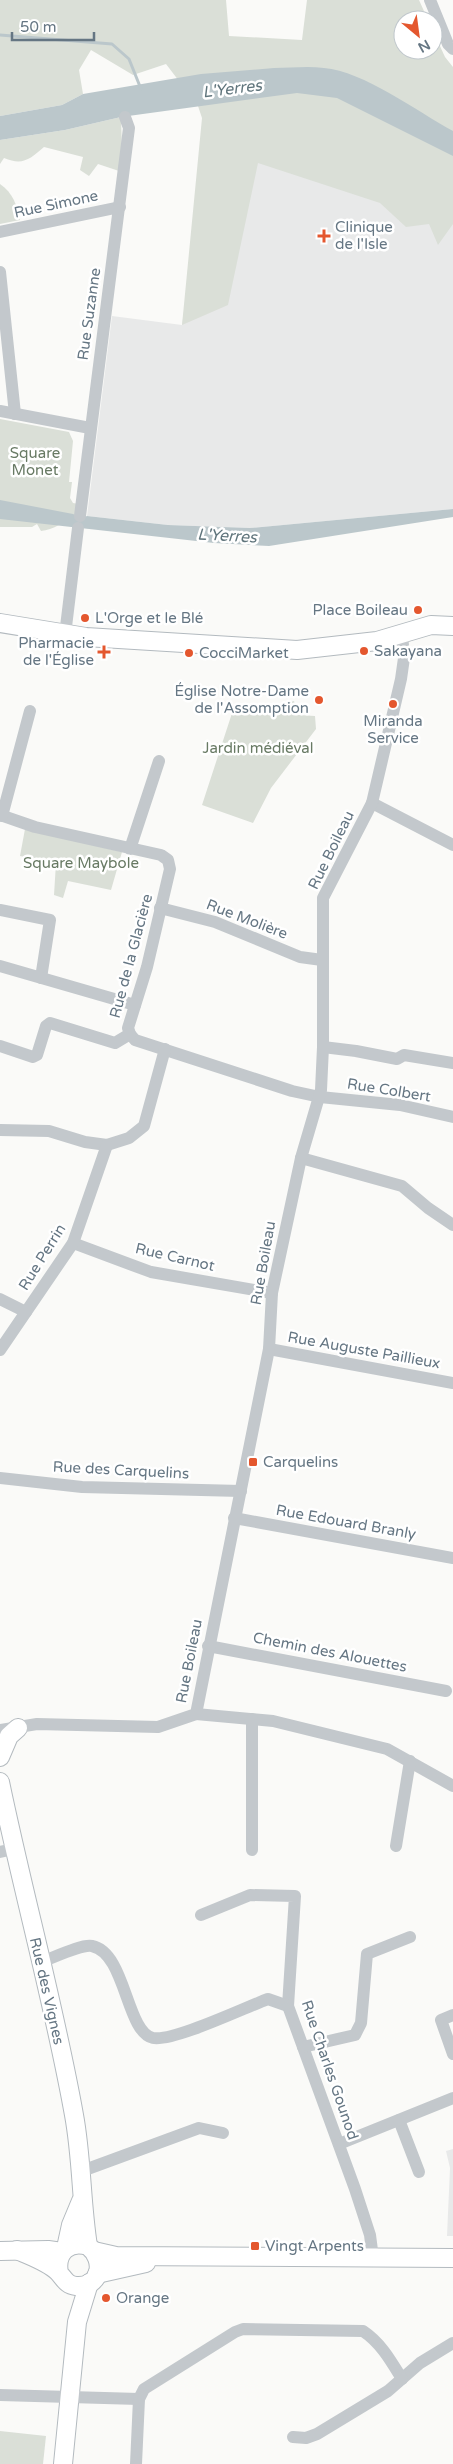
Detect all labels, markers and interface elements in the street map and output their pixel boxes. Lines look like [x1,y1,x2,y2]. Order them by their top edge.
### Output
scale bar [12,10,95,42]
north arrow [393,10,443,60]
text: 50 m [20,18,57,36]
text: N [415,36,433,56]
water label: L'Yerres [201,75,264,103]
street label: Rue Simone [12,186,100,222]
place label: Clinique de l'Isle [335,218,393,253]
marker: Clinique de l'Isle [317,229,331,243]
street label: Rue Suzanne [74,267,104,361]
park label: Square Monet [10,444,60,479]
water label: L'Yerres [197,524,259,548]
place label: Place Boileau [313,601,408,619]
marker: Place Boileau [412,604,424,616]
place label: L'Orge et le Blé [95,609,203,627]
marker: L'Orge et le Blé [79,612,91,624]
place label: Pharmacie de l'Église [18,634,94,669]
place label: Sakayana [374,642,442,660]
place label: CocciMarket [199,644,289,662]
marker: Sakayana [358,645,370,657]
marker: Pharmacie de l'Église [98,646,110,658]
marker: CocciMarket [183,647,195,659]
place label: Église Notre-Dame de l'Assomption [175,682,309,717]
marker: Église Notre-Dame de l'Assomption [313,694,325,706]
marker: Miranda Service [387,698,399,710]
place label: Miranda Service [363,712,423,747]
park label: Jardin médiéval [202,739,314,757]
street label: Rue Boileau [304,808,358,892]
park label: Square Maybole [23,854,139,872]
street label: Rue de la Glacière [106,892,156,1020]
street label: Rue Molière [204,895,290,943]
street label: Rue Colbert [346,1074,432,1106]
street label: Rue Perrin [15,1220,69,1294]
street label: Rue Boileau [247,1220,279,1306]
street label: Rue Carnot [134,1239,217,1275]
street label: Rue Auguste Paillieux [286,1328,442,1372]
place label: Carquelins [263,1453,338,1471]
marker: Carquelins [247,1456,259,1468]
street label: Rue des Carquelins [52,1457,190,1483]
street label: Rue Edouard Branly [275,1501,417,1543]
street label: Rue Boileau [172,1618,206,1704]
street label: Chemin des Alouettes [252,1628,408,1676]
street label: Rue des Vignes [26,1936,68,2046]
street label: Rue Charles Gounod [298,1998,362,2142]
place label: Vingt Arpents [265,2237,364,2255]
marker: Vingt Arpents [249,2240,261,2252]
place label: Orange [116,2289,169,2307]
marker: Orange [100,2292,112,2304]

